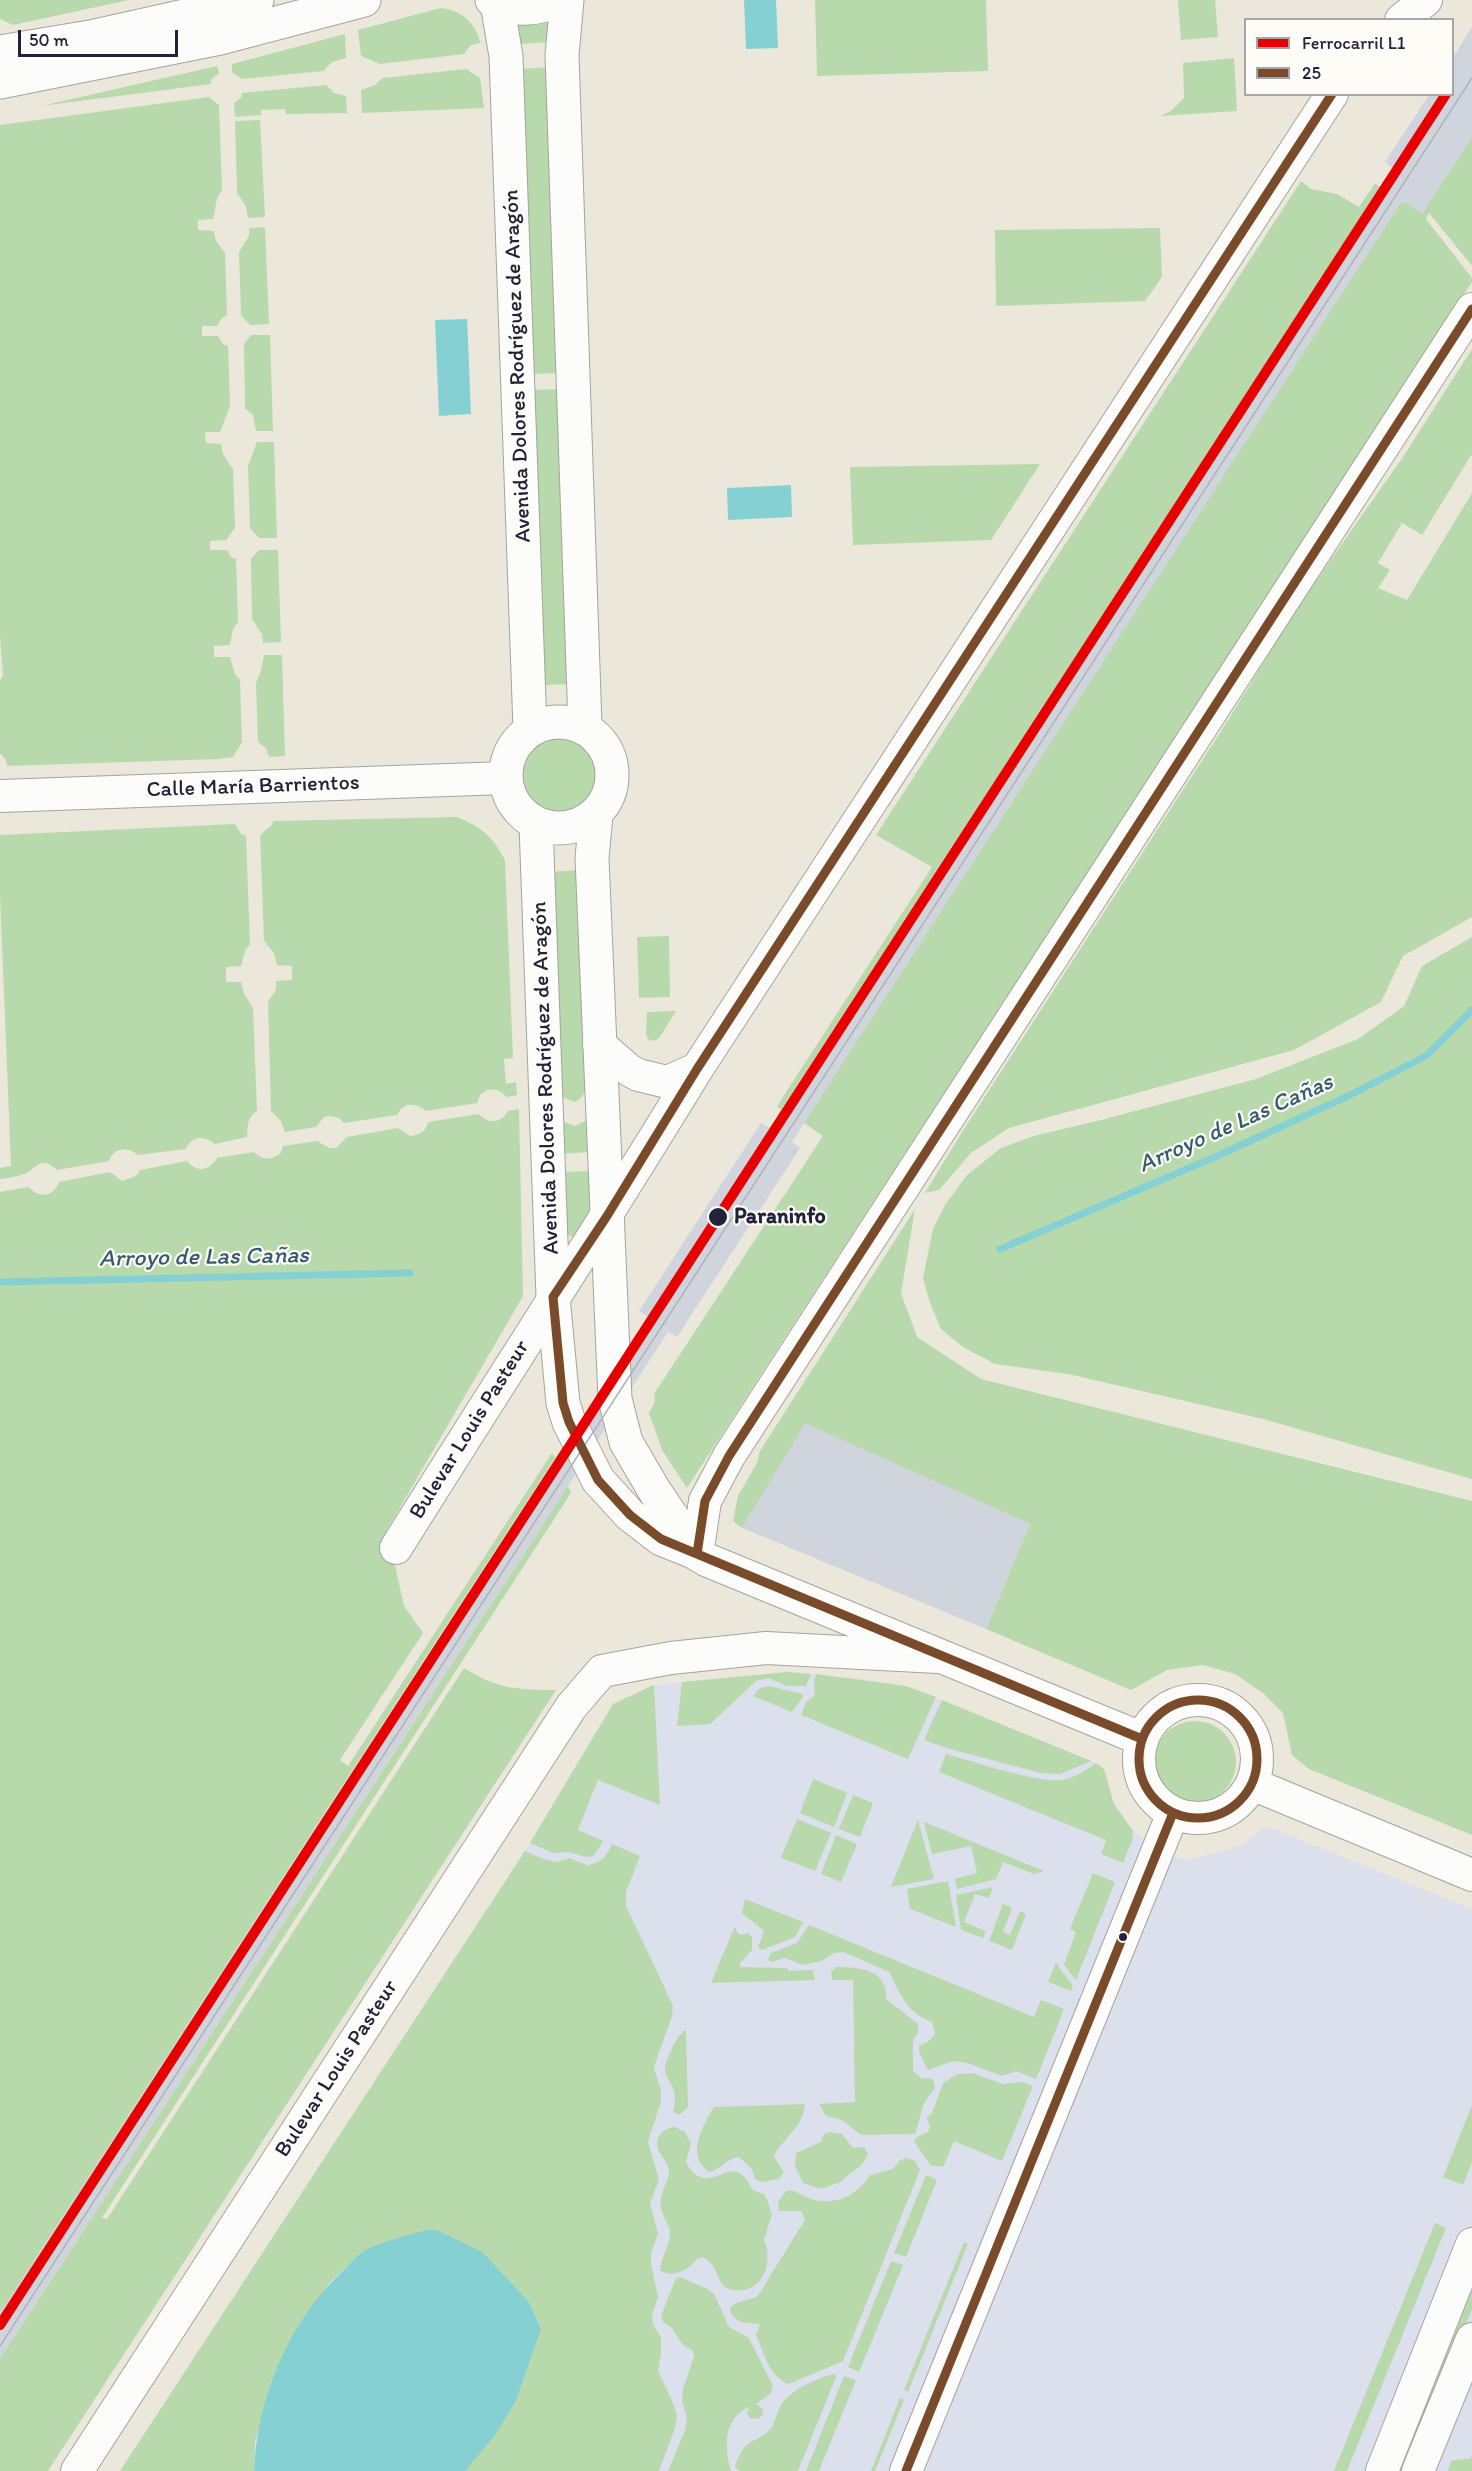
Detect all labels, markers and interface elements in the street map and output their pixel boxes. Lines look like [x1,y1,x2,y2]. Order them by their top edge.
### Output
scale bar [21,18,182,56]
legend [1244,18,1454,96]
text: 50 m [29,29,69,51]
text: Ferrocarril L1 [1302,32,1405,54]
text: 25 [1302,62,1321,84]
street label: Avenida Dolores Rodríguez de Aragón [499,189,537,543]
street label: Calle María Barrientos [146,770,360,804]
street label: Avenida Dolores Rodríguez de Aragón [527,901,565,1255]
water label: Arroyo de Las Cañas [1134,1068,1338,1180]
place label: Paraninfo [734,1204,826,1230]
marker: Paraninfo [707,1206,729,1228]
water label: Arroyo de Las Cañas [99,1242,309,1274]
street label: Bulevar Louis Pasteur [404,1336,536,1524]
unlabelled marker [1117,1931,1129,1943]
street label: Bulevar Louis Pasteur [270,1976,404,2162]

